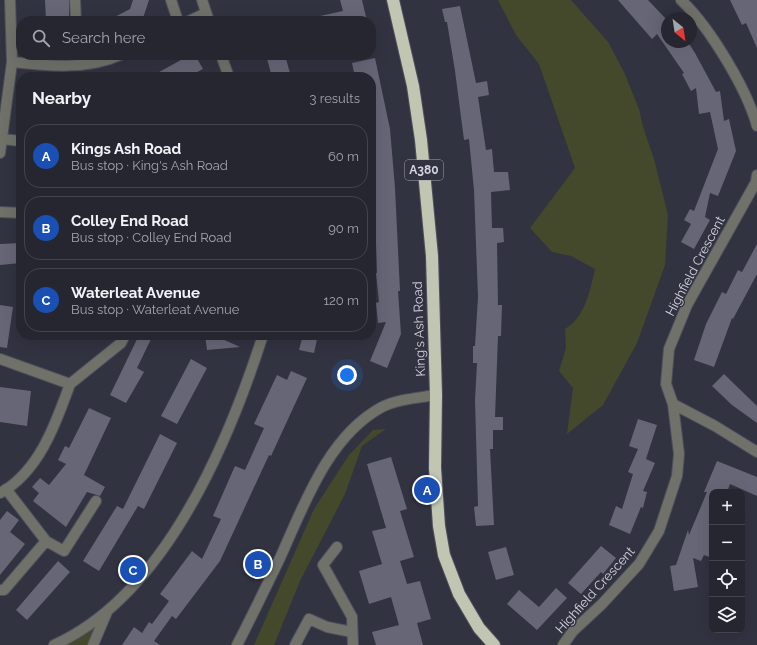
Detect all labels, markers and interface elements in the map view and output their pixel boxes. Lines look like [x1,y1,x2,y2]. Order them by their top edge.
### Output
north arrow [661,12,697,48]
search box [16,16,376,60]
icon: search [30,27,52,49]
text: Search here [62,29,145,47]
text: Nearby [32,88,91,108]
text: 3 results [310,91,360,106]
text: Kings Ash Road [71,140,181,158]
text: A [42,149,50,164]
text: 60 m [328,149,359,164]
text: Bus stop · King's Ash Road [71,158,228,173]
road number: A380 [405,160,443,180]
text: Colley End Road [71,212,188,230]
street label: Highfield Crescent [662,213,728,318]
text: B [42,221,50,236]
text: 90 m [328,221,359,236]
text: Bus stop · Colley End Road [71,230,232,245]
street label: King's Ash Road [410,281,428,377]
text: Waterleat Avenue [71,284,200,302]
text: C [42,293,50,308]
text: 120 m [323,293,359,308]
text: Bus stop · Waterleat Avenue [71,302,239,317]
your location [337,365,357,385]
pin: A [414,475,440,505]
map controls [709,489,745,633]
button: + [709,489,745,525]
button: − [709,525,745,561]
street label: Highfield Crescent [552,543,638,636]
pin: B [245,549,271,579]
pin: C [120,555,146,585]
button: locate [709,561,745,597]
button: layers [709,597,745,633]

